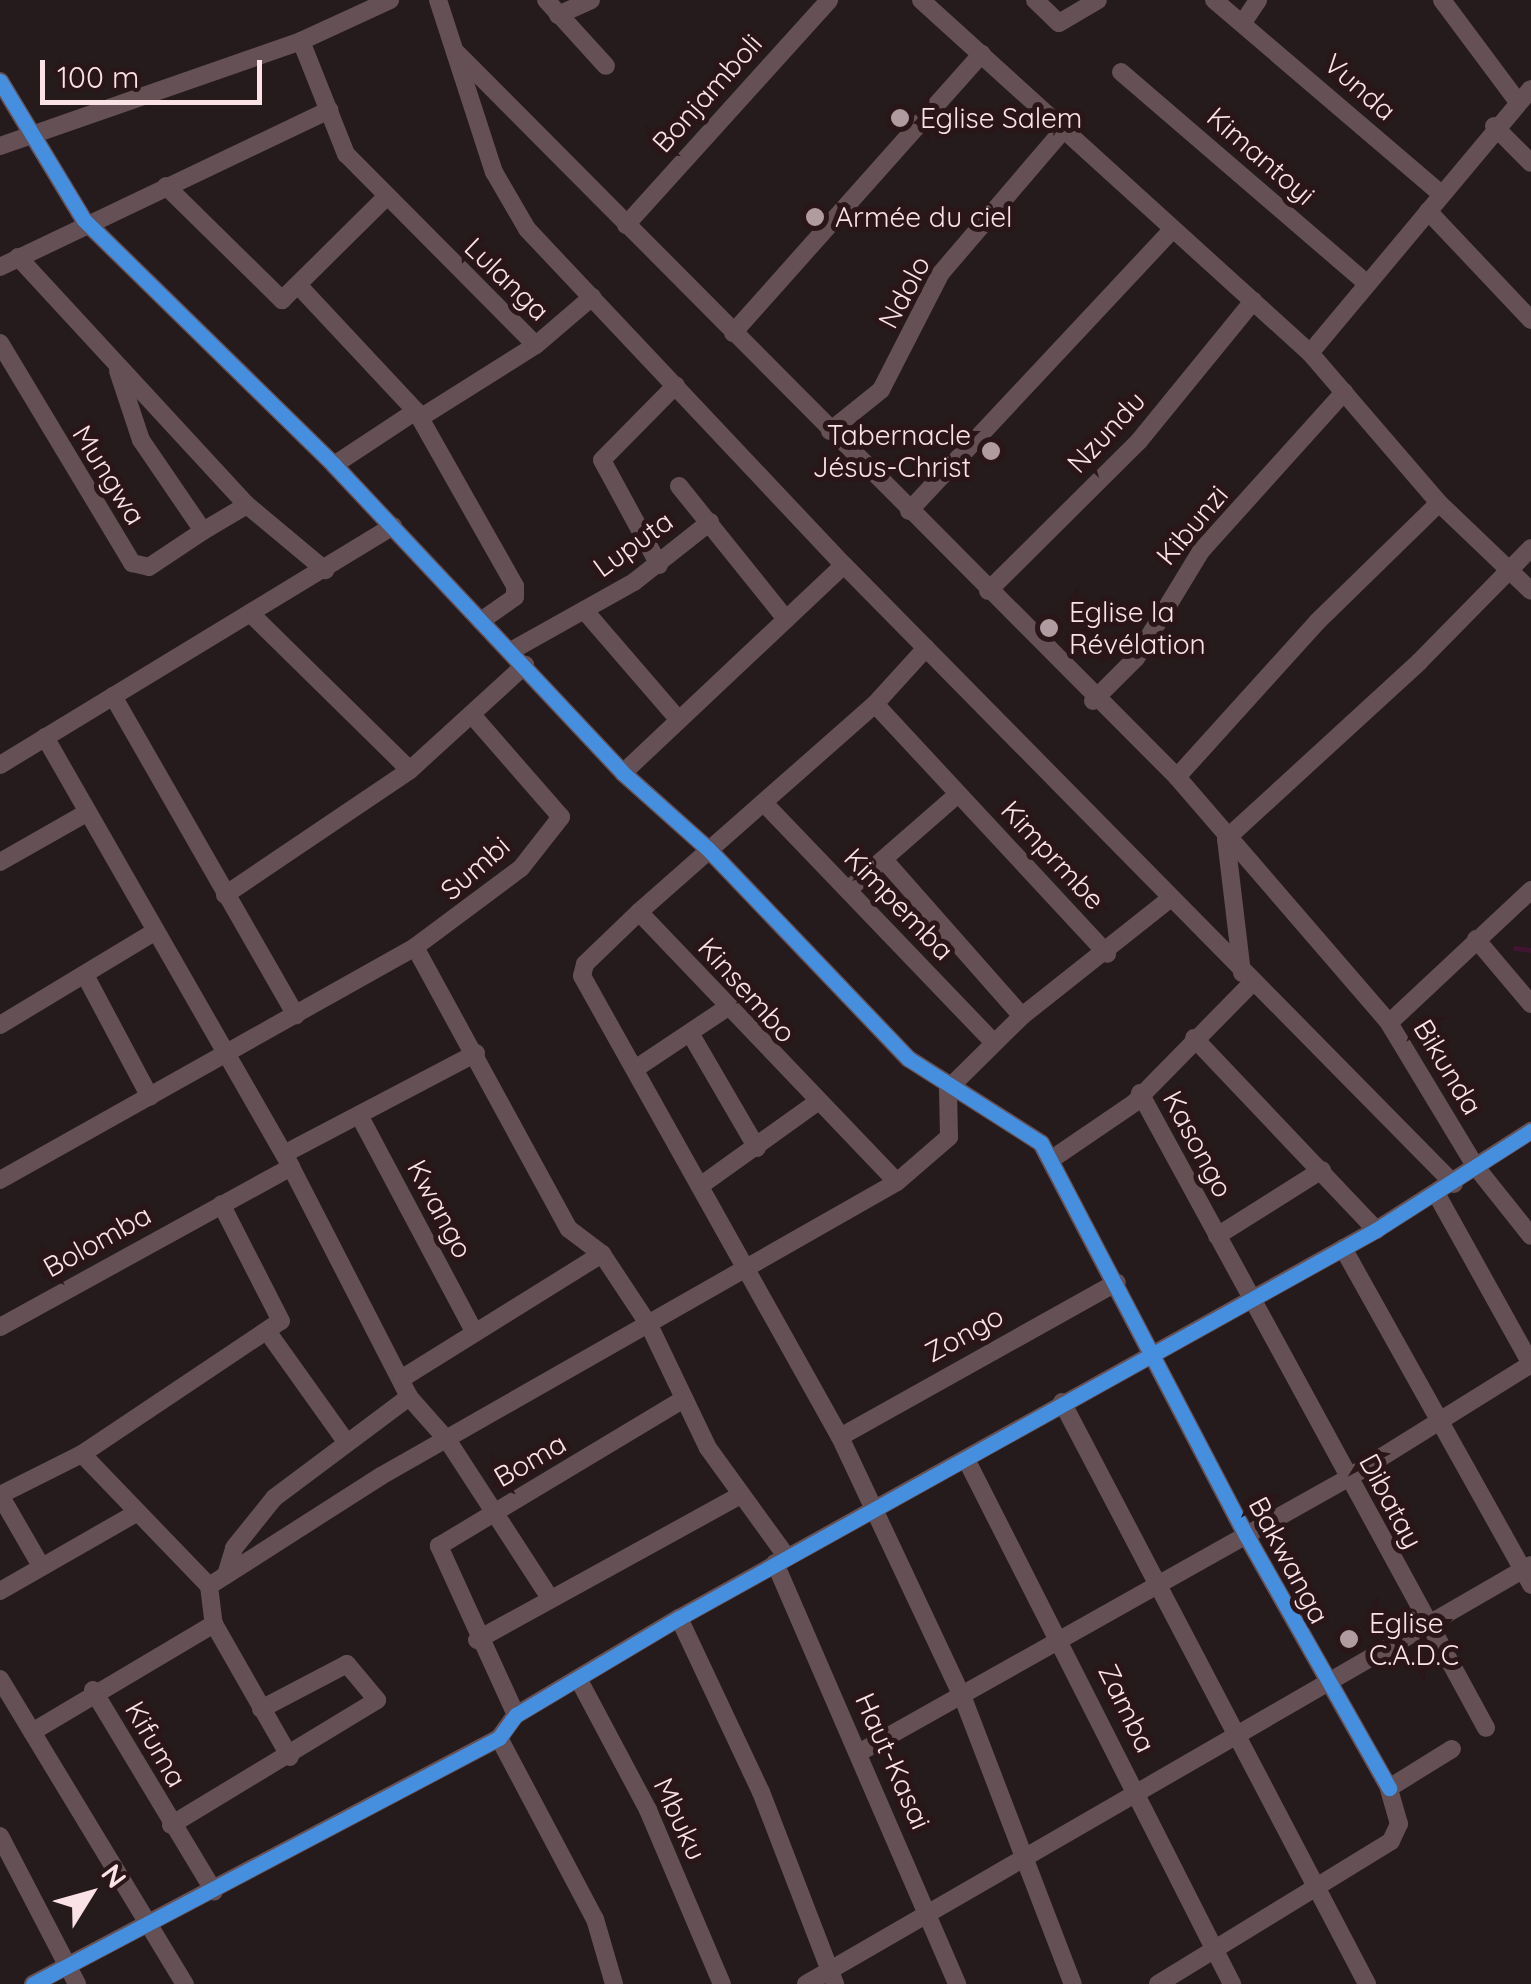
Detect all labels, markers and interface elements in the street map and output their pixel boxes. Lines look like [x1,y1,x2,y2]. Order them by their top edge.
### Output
street label: Bonjamboli [645,27,769,159]
scale bar [45,40,268,102]
street label: Vunda [1317,47,1403,127]
text: 100 m [57,58,139,96]
street label: Kimantoyi [1200,100,1322,212]
place label: Eglise Salem [920,101,1082,135]
marker: Eglise Salem [889,107,911,129]
place label: Armée du ciel [835,200,1012,234]
marker: Armée du ciel [804,206,826,228]
street label: Lulanga [458,231,556,327]
street label: Ndolo [871,250,937,334]
street label: Nzundu [1060,384,1152,480]
place label: Tabernacle Jésus-Christ [812,418,971,484]
street label: Mungwa [65,419,153,531]
marker: Tabernacle Jésus-Christ [980,440,1002,462]
street label: Kibunzi [1149,478,1235,572]
street label: Luputa [587,504,679,584]
place label: Eglise la Révélation [1069,595,1206,661]
marker: Eglise la Révélation [1038,617,1060,639]
street label: Kimprmbe [994,794,1112,916]
street label: Sumbi [434,829,516,907]
street label: Kimpemba [837,841,961,967]
street label: Kinsembo [691,931,803,1049]
street label: Bikunda [1407,1013,1489,1121]
street label: Kasongo [1156,1085,1240,1203]
street label: Kwango [400,1154,480,1264]
street label: Bolomba [37,1198,157,1284]
street label: Zongo [919,1299,1009,1369]
street label: Boma [488,1426,572,1494]
street label: Dibatay [1352,1448,1430,1554]
street label: Bakwanga [1242,1491,1336,1629]
place label: Eglise C.A.D.C [1369,1606,1459,1672]
marker: Eglise C.A.D.C [1338,1628,1360,1650]
street label: Zamba [1091,1658,1163,1758]
street label: Haut-Kasai [848,1688,938,1834]
street label: Kifuma [118,1695,194,1793]
street label: Mbuku [646,1773,714,1865]
north arrow [40,1844,140,1944]
text: N [94,1857,135,1894]

